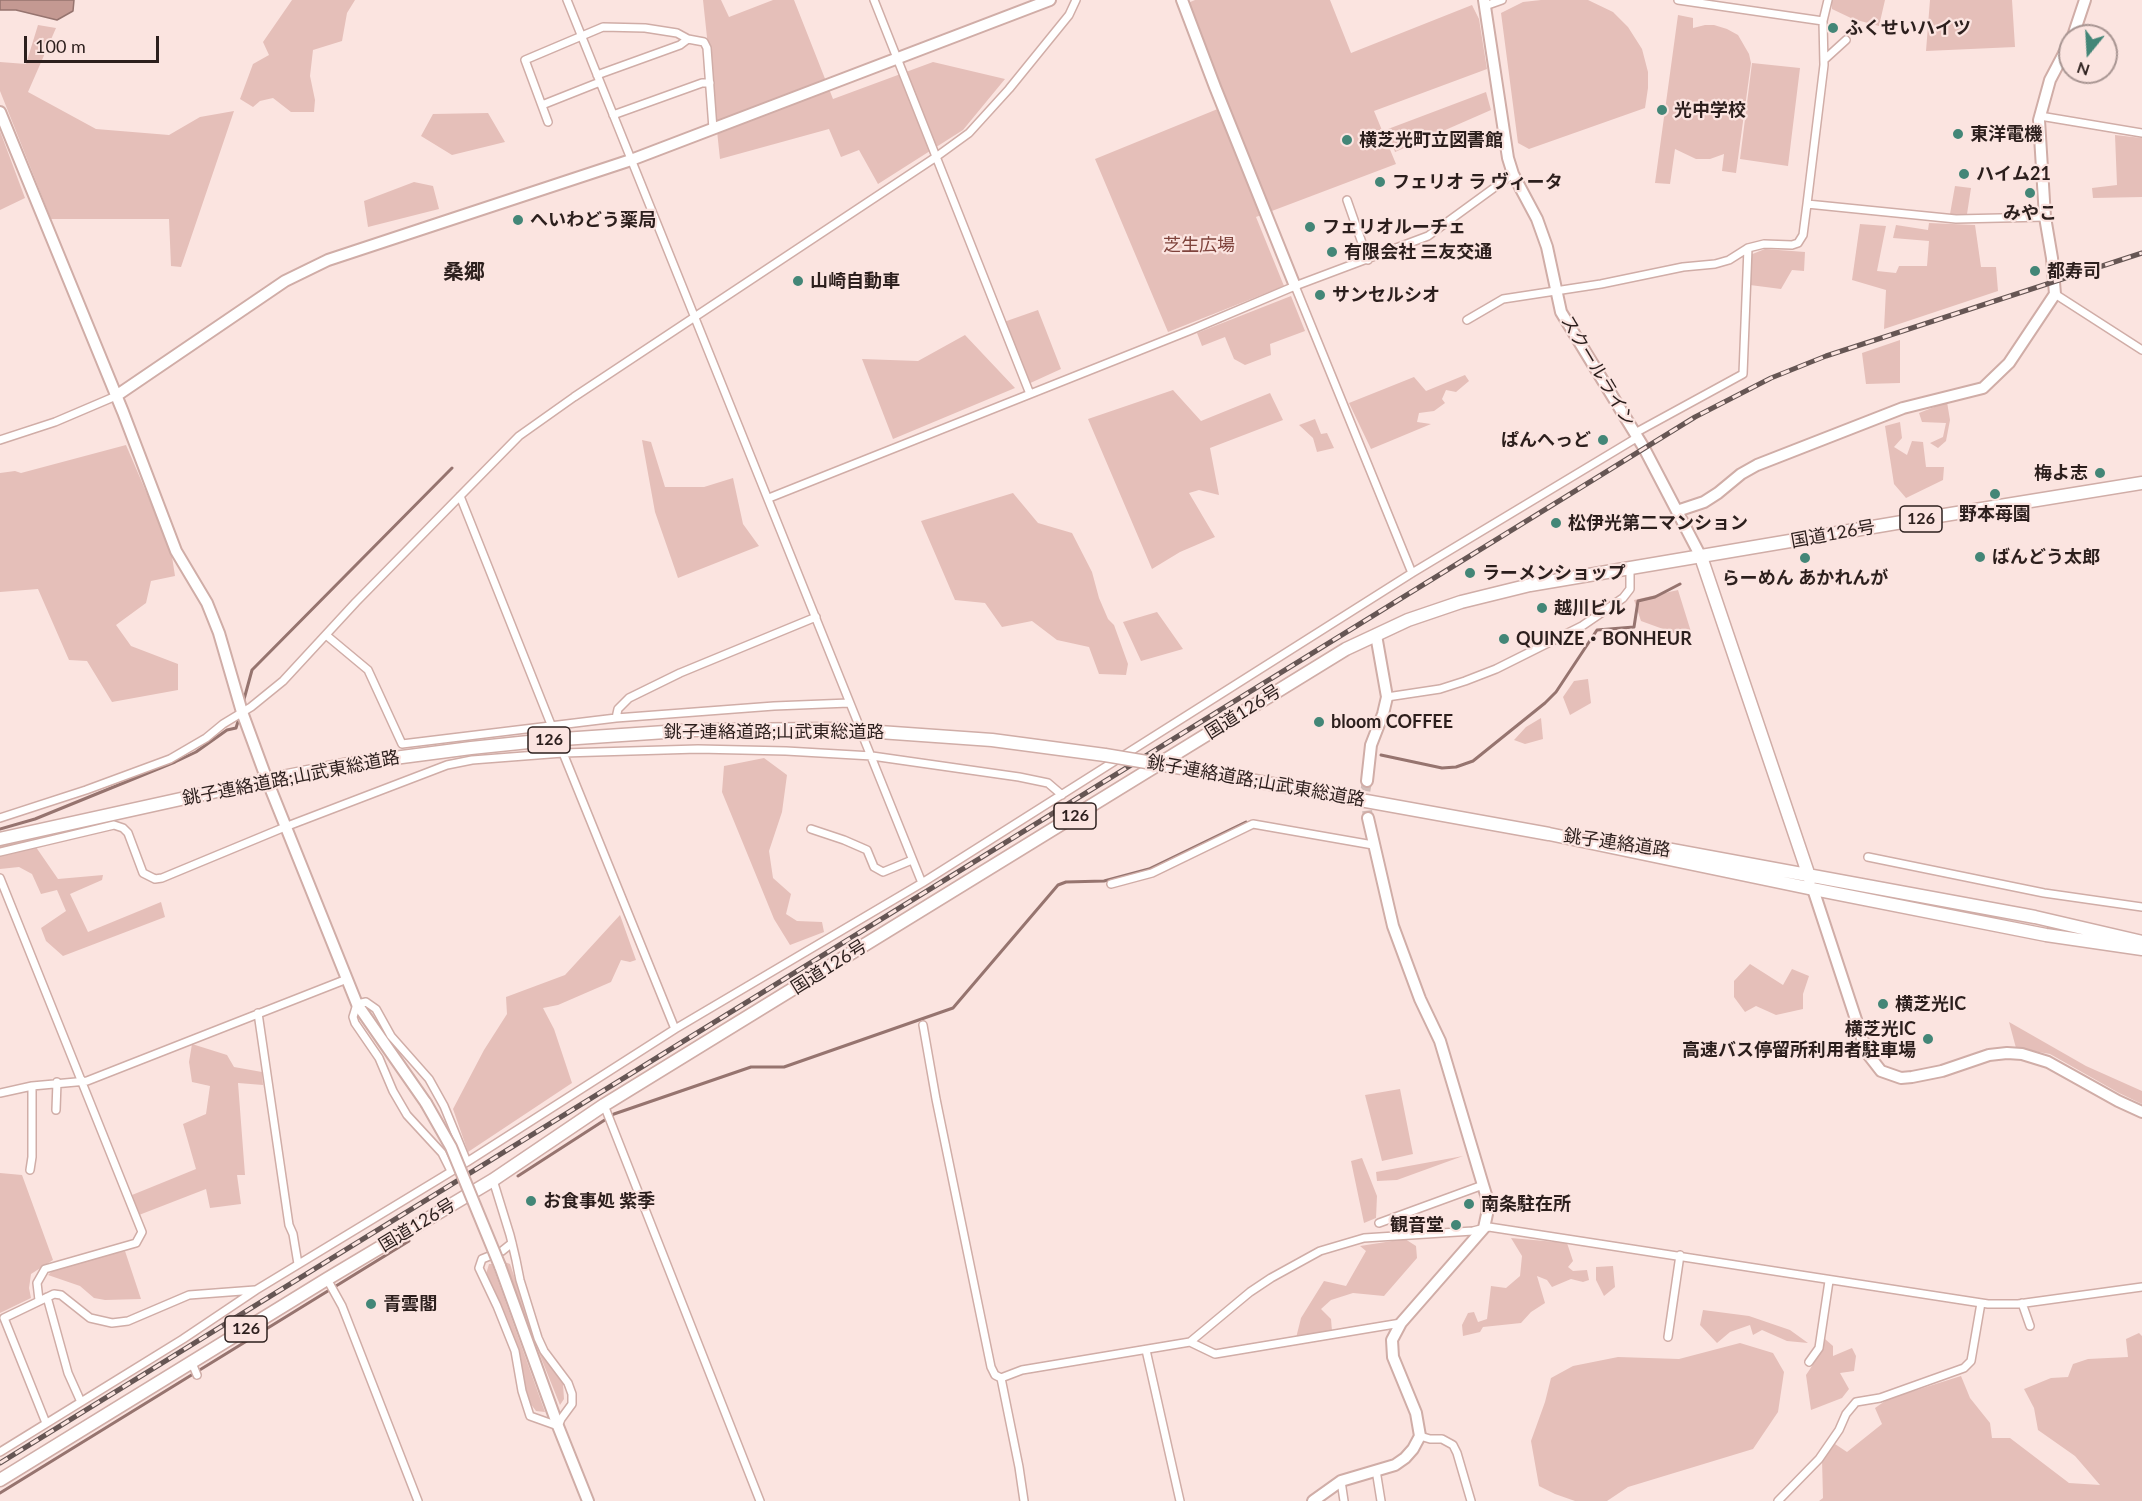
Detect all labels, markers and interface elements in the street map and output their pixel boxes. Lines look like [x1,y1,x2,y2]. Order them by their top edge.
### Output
place label: ふくせいハイツ [1845,17,1971,39]
marker: ふくせいハイツ [1826,21,1840,35]
scale bar [27,24,162,62]
north arrow [2058,24,2118,84]
text: 100 m [35,35,86,57]
text: N [2074,59,2092,81]
place label: 光中学校 [1674,99,1746,121]
marker: 光中学校 [1655,103,1669,117]
place label: 東洋電機 [1970,123,2042,145]
marker: 東洋電機 [1951,127,1965,141]
place label: 横芝光町立図書館 [1359,129,1503,151]
marker: 横芝光町立図書館 [1340,133,1354,147]
place label: ハイム21 [1976,163,2051,185]
marker: ハイム21 [1957,167,1971,181]
place label: フェリオ ラ ヴィータ [1392,171,1563,193]
marker: フェリオ ラ ヴィータ [1373,175,1387,189]
marker: みやこ [2023,186,2037,200]
place label: みやこ [2003,202,2057,224]
place label: へいわどう薬局 [530,209,656,231]
marker: へいわどう薬局 [511,213,525,227]
place label: フェリオルーチェ [1322,216,1466,238]
marker: フェリオルーチェ [1303,220,1317,234]
park label: 芝生広場 [1163,234,1235,256]
place label: 有限会社 三友交通 [1344,241,1492,263]
marker: 有限会社 三友交通 [1325,245,1339,259]
district label: 桑郷 [443,259,485,285]
place label: 都寿司 [2047,260,2101,282]
marker: 都寿司 [2028,264,2042,278]
place label: 山崎自動車 [810,270,900,292]
marker: 山崎自動車 [791,274,805,288]
place label: サンセルシオ [1332,284,1440,306]
marker: サンセルシオ [1313,288,1327,302]
street label: スクールライン [1556,311,1640,431]
place label: ぱんへっど [1501,429,1591,451]
marker: ぱんへっど [1596,433,1610,447]
place label: 梅よ志 [2034,462,2088,484]
marker: 梅よ志 [2093,466,2107,480]
marker: 野本苺園 [1988,487,2002,501]
place label: 野本苺園 [1959,503,2031,525]
road number: 126 [1900,506,1942,532]
place label: 松伊光第二マンション [1568,512,1748,534]
marker: 松伊光第二マンション [1549,516,1563,530]
street label: 国道126号 [1789,516,1877,552]
place label: ばんどう太郎 [1992,546,2100,568]
marker: ばんどう太郎 [1973,550,1987,564]
marker: らーめん あかれんが [1798,551,1812,565]
place label: ラーメンショップ [1482,562,1626,584]
marker: ラーメンショップ [1463,566,1477,580]
place label: らーめん あかれんが [1722,567,1888,589]
place label: 越川ビル [1554,597,1626,619]
marker: 越川ビル [1535,601,1549,615]
place label: QUINZE・BONHEUR [1516,628,1692,650]
marker: QUINZE・BONHEUR [1497,632,1511,646]
street label: 国道126号 [1201,680,1285,744]
place label: bloom COFFEE [1331,711,1453,733]
marker: bloom COFFEE [1312,715,1326,729]
street label: 銚子連絡道路;山武東総道路 [664,721,884,743]
road number: 126 [528,727,570,753]
street label: 銚子連絡道路;山武東総道路 [181,746,401,810]
street label: 銚子連絡道路;山武東総道路 [1145,751,1367,811]
road number: 126 [1054,803,1096,829]
street label: 銚子連絡道路 [1562,825,1672,861]
street label: 国道126号 [787,935,871,999]
place label: 横芝光IC [1895,993,1966,1015]
marker: 横芝光IC [1876,997,1890,1011]
place label: 横芝光IC 高速バス停留所利用者駐車場 [1682,1018,1916,1060]
marker: 横芝光IC 高速バス停留所利用者駐車場 [1921,1032,1935,1046]
place label: お食事処 紫季 [543,1190,655,1212]
place label: 南条駐在所 [1481,1193,1571,1215]
street label: 国道126号 [375,1194,459,1256]
marker: お食事処 紫季 [524,1194,538,1208]
marker: 南条駐在所 [1462,1197,1476,1211]
place label: 観音堂 [1390,1214,1444,1236]
marker: 観音堂 [1449,1218,1463,1232]
place label: 青雲閣 [383,1293,437,1315]
marker: 青雲閣 [364,1297,378,1311]
road number: 126 [225,1316,267,1342]

